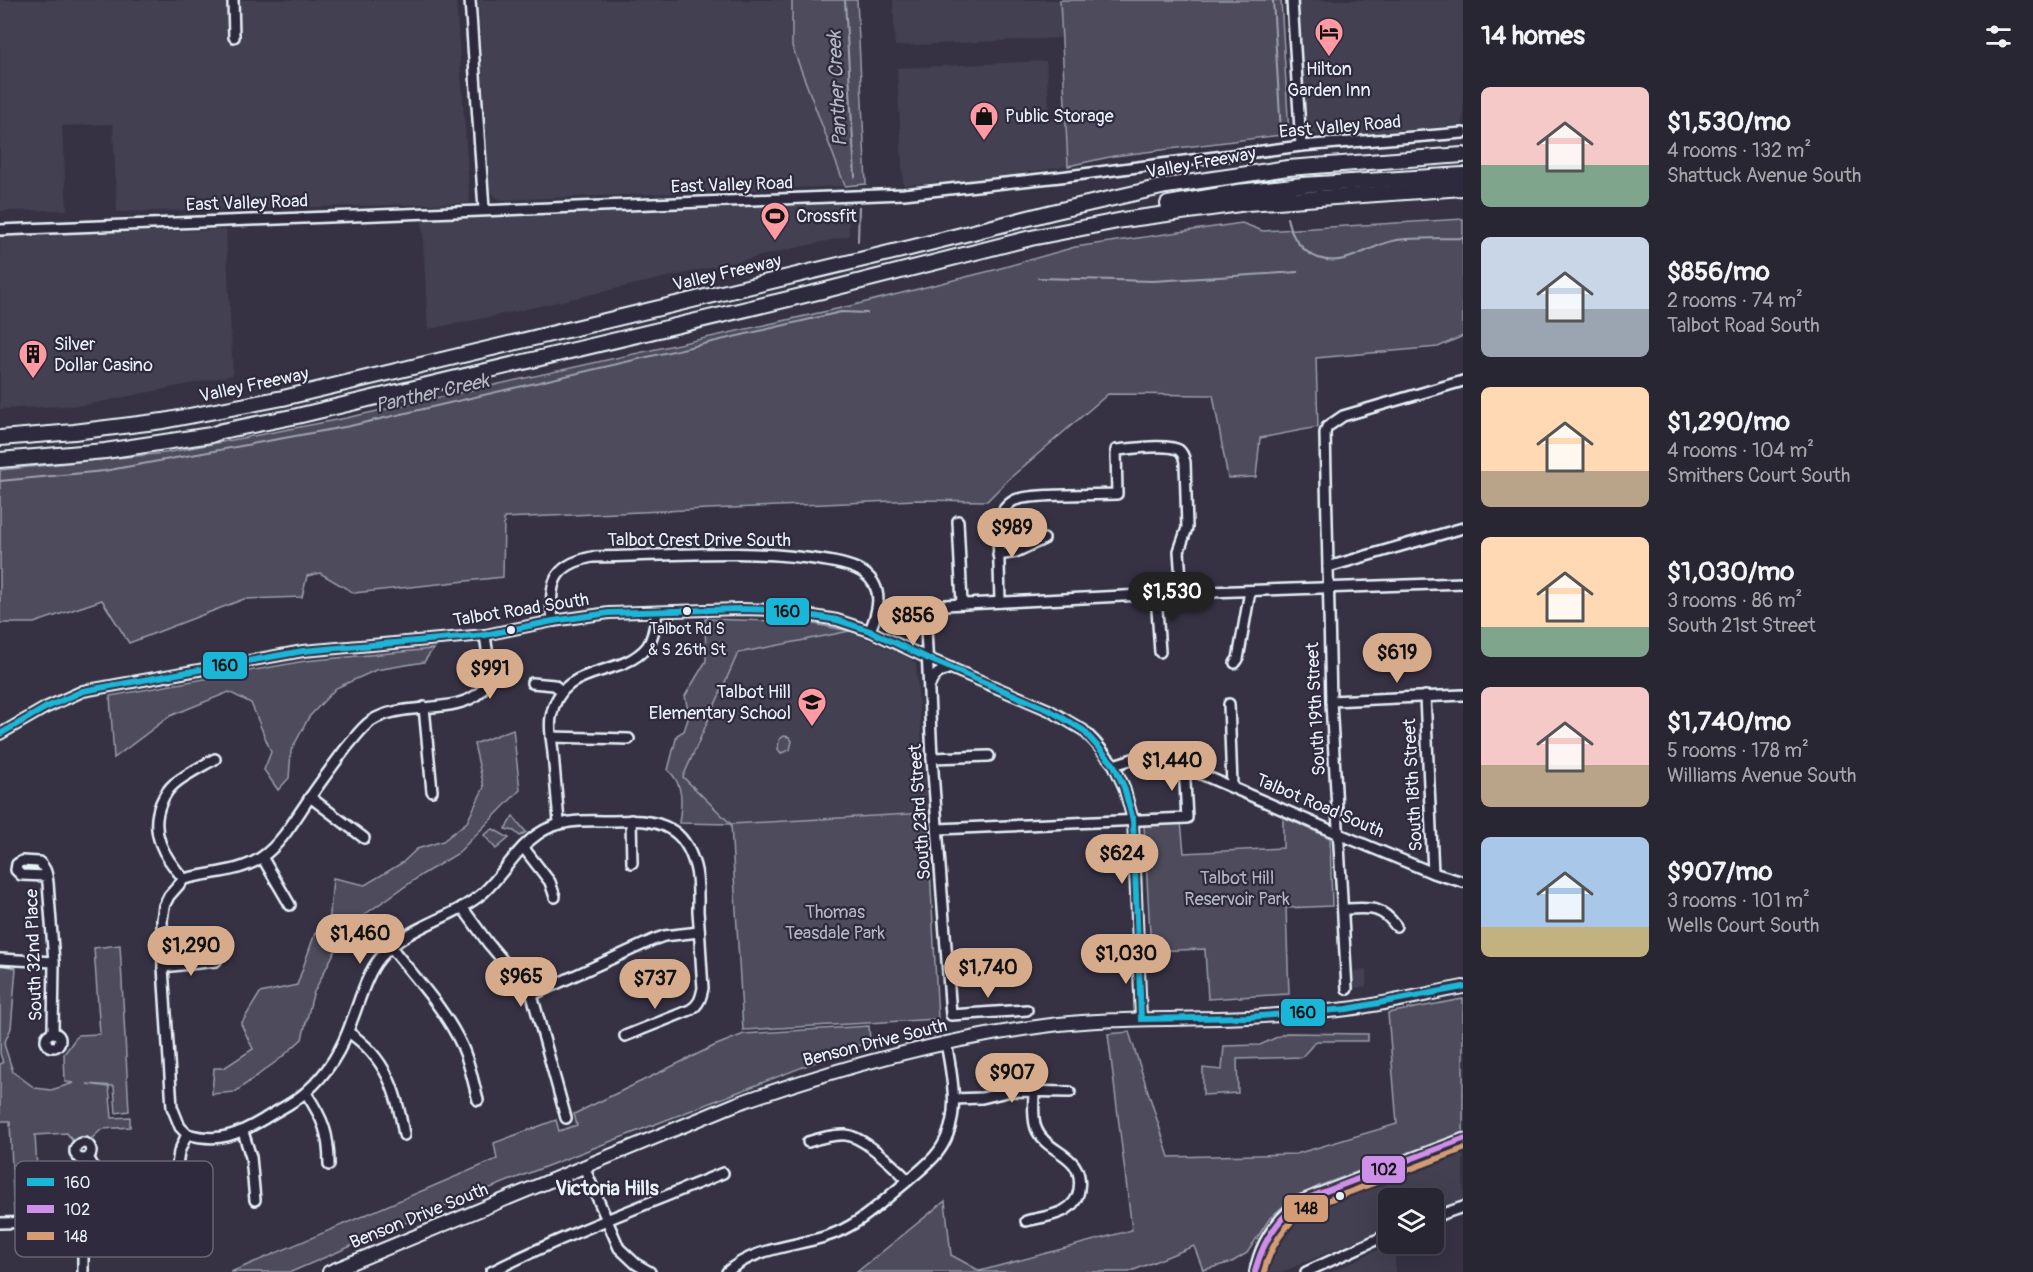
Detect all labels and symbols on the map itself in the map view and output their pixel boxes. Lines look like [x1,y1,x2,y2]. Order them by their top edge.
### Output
hotel icon: Hilton Garden Inn [1313,16,1345,58]
water label: Panther Creek [821,29,853,148]
place label: Hilton Garden Inn [1287,58,1371,102]
shop icon: Public Storage [968,100,1000,142]
place label: Public Storage [1005,105,1114,128]
street label: East Valley Road [1278,110,1402,144]
street label: Valley Freeway [1144,142,1258,184]
street label: East Valley Road [670,171,794,199]
street label: East Valley Road [185,189,309,217]
sports icon: Crossfit [759,200,791,242]
place label: Crossfit [796,205,857,228]
street label: Valley Freeway [670,249,784,297]
place label: Silver Dollar Casino [54,333,153,377]
building icon: Silver Dollar Casino [17,338,49,380]
street label: Valley Freeway [197,362,311,408]
water label: Panther Creek [373,367,493,418]
pin: $989 [976,508,1048,559]
street label: Talbot Crest Drive South [607,529,791,552]
pin: $1,530 [1123,572,1221,623]
street label: Talbot Road South [451,588,591,632]
pin: $856 [877,596,949,647]
line badge: 160 [765,597,810,626]
text: 160 [774,602,800,622]
marker: Talbot Rd S & S 26th St [681,605,693,617]
place label: Talbot Rd S & S 26th St [648,619,726,660]
unlabelled marker [505,624,517,636]
pin: $619 [1361,633,1433,684]
street label: South 19th Street [1301,641,1331,776]
pin: $991 [454,649,526,700]
line badge: 160 [202,651,248,680]
text: 160 [212,656,238,676]
place label: Talbot Hill Elementary School [649,681,791,725]
school or university icon: Talbot Hill Elementary School [796,686,828,728]
street label: South 18th Street [1398,717,1428,852]
pin: $1,440 [1123,741,1221,792]
street label: South 23rd Street [904,743,936,881]
street label: Talbot Road South [1252,769,1388,843]
pin: $624 [1086,834,1158,885]
park label: Talbot Hill Reservoir Park [1184,867,1290,911]
street label: South 32nd Place [20,888,48,1022]
park label: Thomas Teasdale Park [785,901,885,945]
pin: $1,460 [311,914,409,965]
pin: $1,290 [142,926,240,977]
pin: $1,030 [1077,934,1175,985]
pin: $1,740 [939,948,1037,999]
pin: $965 [485,957,557,1008]
pin: $737 [619,959,691,1010]
line badge: 160 [1280,998,1326,1027]
text: 160 [1290,1003,1316,1023]
street label: Benson Drive South [801,1014,949,1072]
pin: $907 [976,1053,1048,1104]
line badge: 102 [1361,1155,1406,1184]
text: 102 [1371,1160,1397,1180]
legend [15,1161,213,1257]
text: 160 [64,1173,91,1193]
district label: Victoria Hills [555,1176,659,1201]
street label: Benson Drive South [346,1178,492,1254]
unlabelled marker [1334,1190,1346,1202]
line badge: 148 [1283,1194,1329,1223]
text: 148 [1294,1199,1318,1219]
text: 102 [64,1200,90,1220]
text: 148 [64,1227,88,1247]

